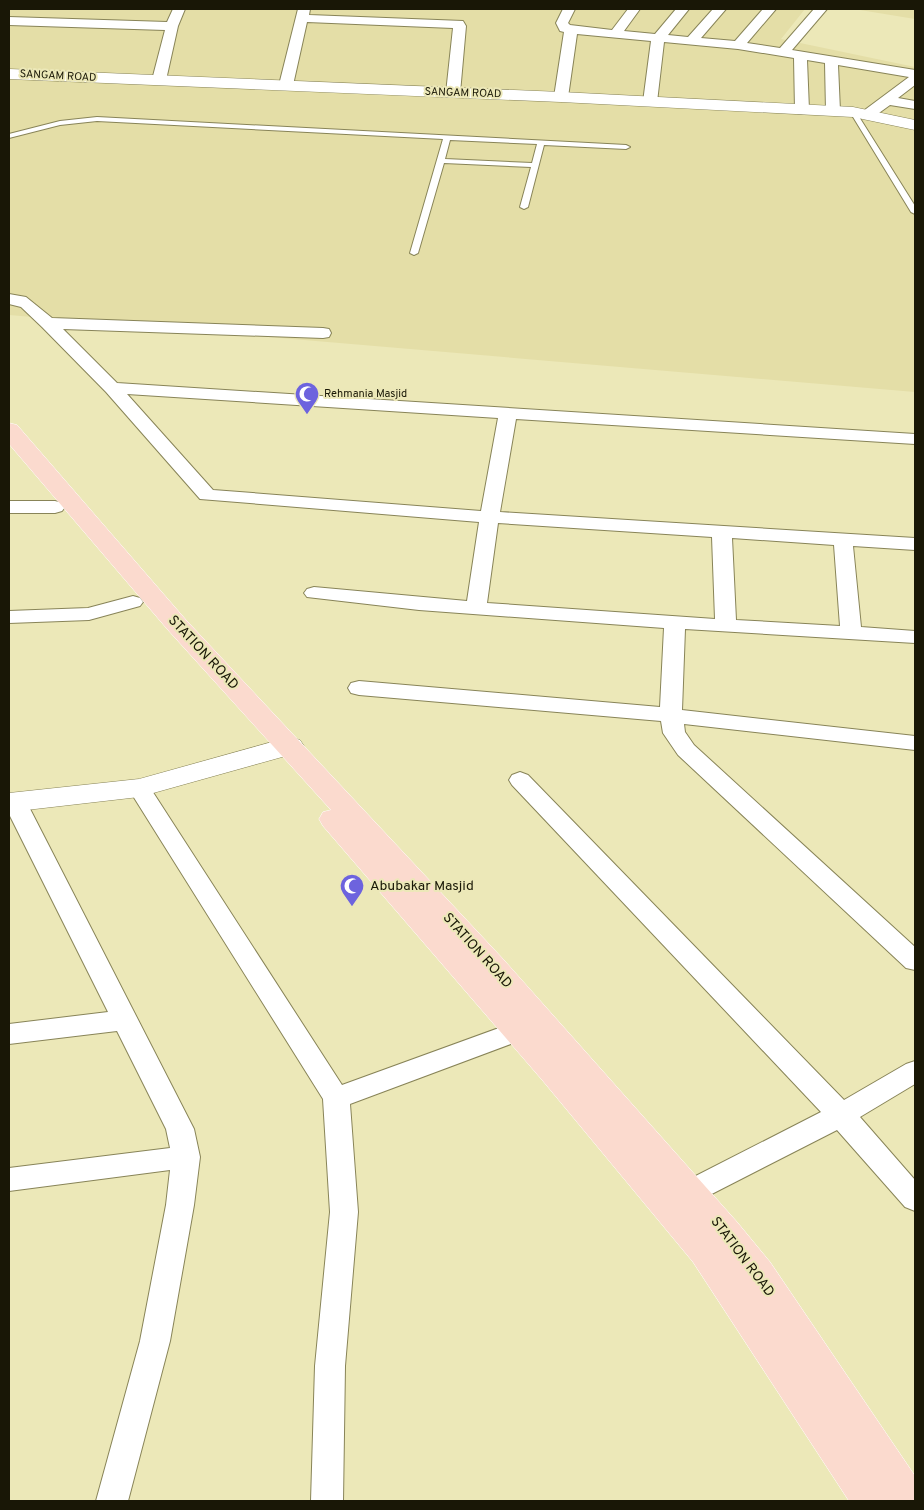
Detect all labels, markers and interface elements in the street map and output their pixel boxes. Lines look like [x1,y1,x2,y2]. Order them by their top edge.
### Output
street label: SANGAM ROAD [19,67,97,85]
street label: SANGAM ROAD [424,85,502,101]
mosque icon: Rehmania Masjid [294,381,320,415]
place label: Rehmania Masjid [324,387,407,401]
street label: STATION ROAD [164,612,242,694]
mosque icon: Abubakar Masjid [339,873,365,907]
place label: Abubakar Masjid [370,878,474,895]
street label: STATION ROAD [439,910,515,992]
street label: STATION ROAD [706,1214,778,1300]

